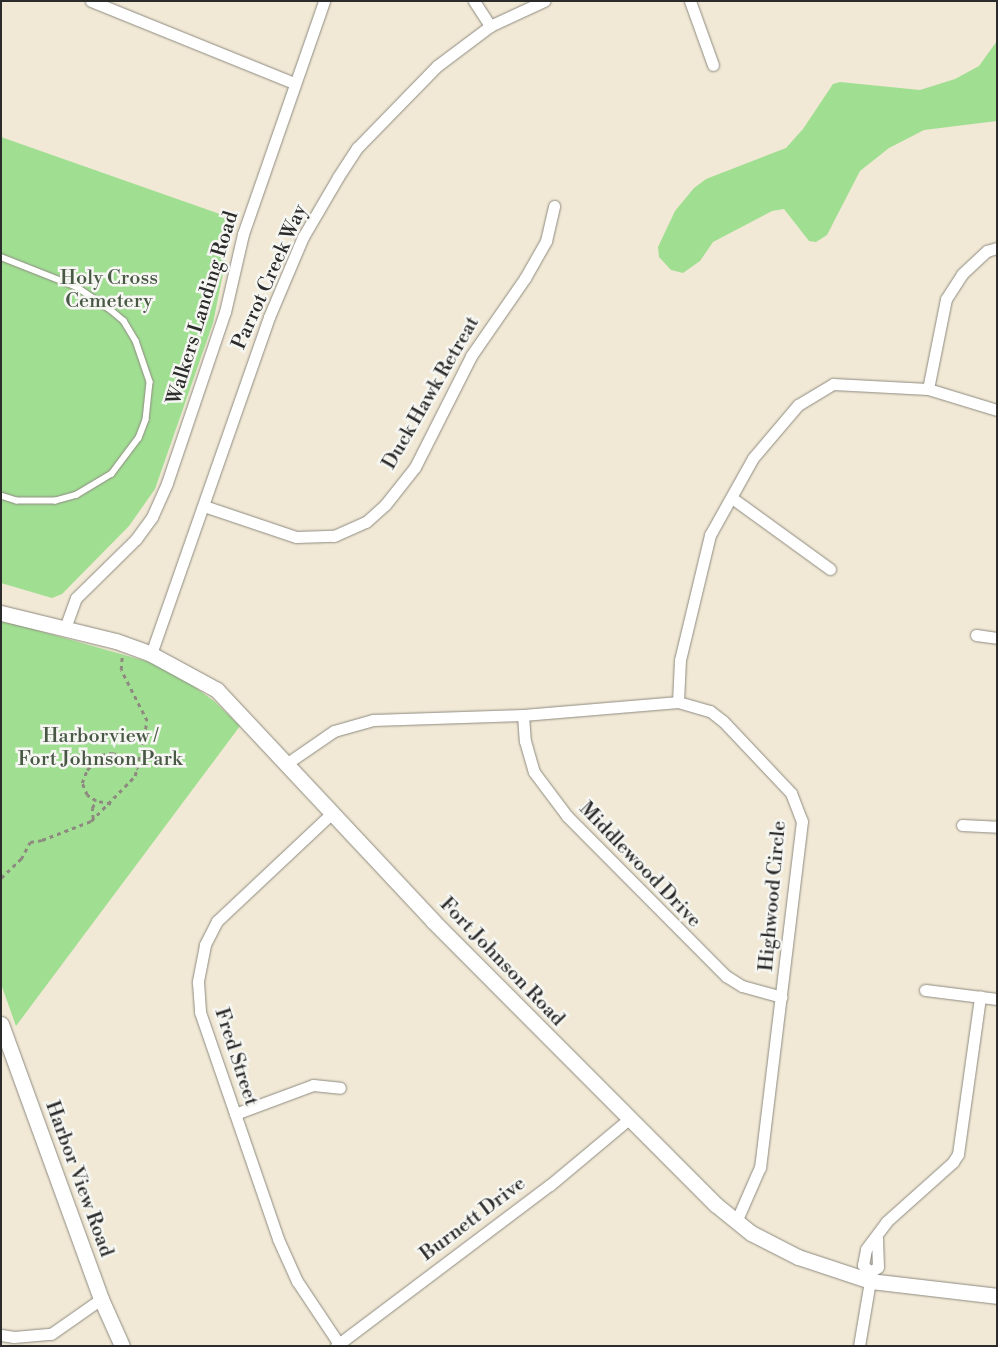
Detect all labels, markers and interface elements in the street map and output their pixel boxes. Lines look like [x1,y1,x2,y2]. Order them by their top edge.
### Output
street label: Parrot Creek Way [227,201,313,353]
street label: Walkers Landing Road [162,208,244,408]
park label: Holy Cross Cemetery [60,267,158,314]
street label: Duck Hawk Retreat [377,312,485,474]
park label: Harborview / Fort Johnson Park [18,725,182,772]
street label: Middlewood Drive [574,797,706,933]
street label: Highwood Circle [754,820,792,972]
street label: Fort Johnson Road [435,893,569,1031]
street label: Fred Street [209,1005,263,1109]
street label: Harbor View Road [40,1098,118,1260]
street label: Burnett Drive [416,1172,530,1266]

